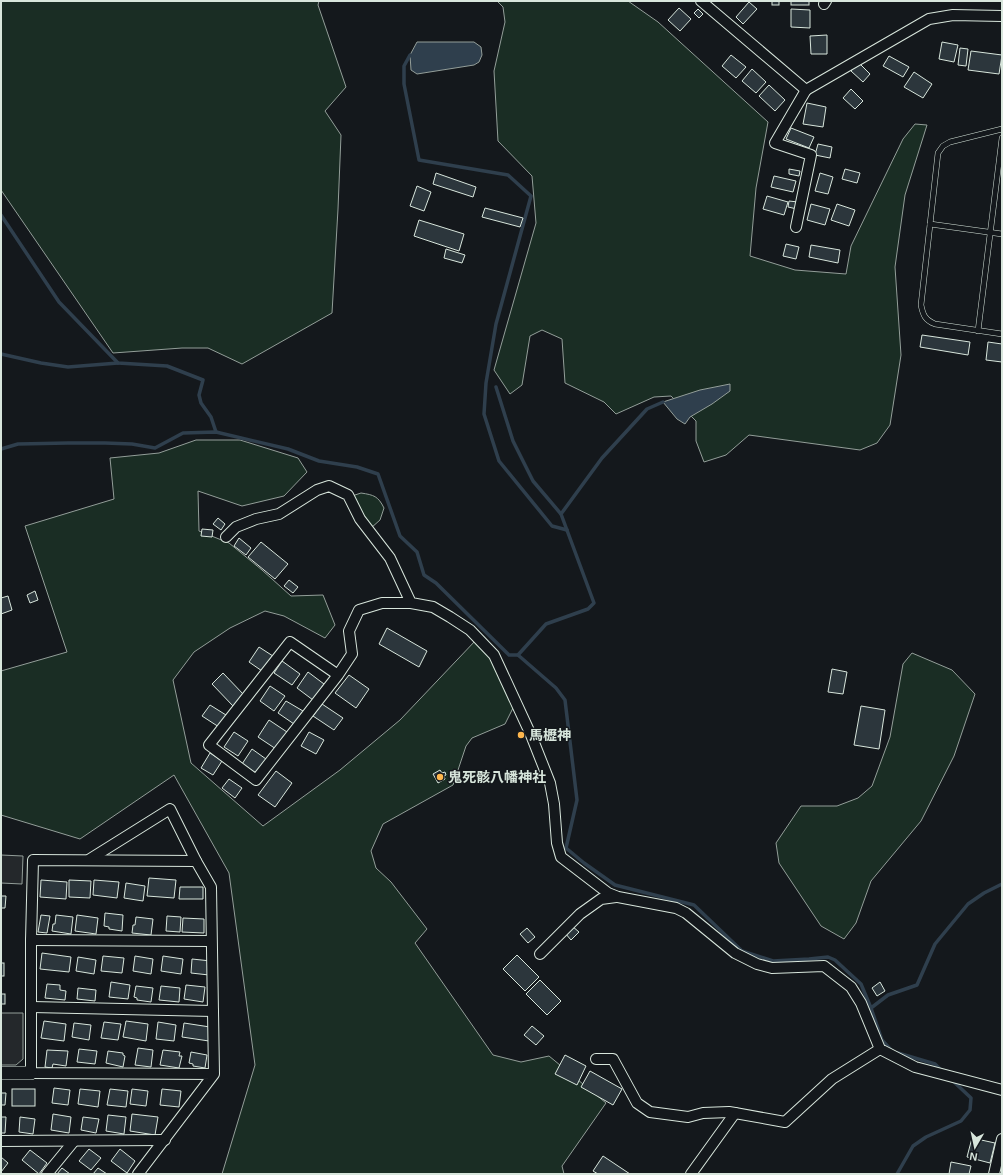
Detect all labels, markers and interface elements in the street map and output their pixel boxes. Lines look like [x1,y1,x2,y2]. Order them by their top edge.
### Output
place label: 馬櫪神 [529,727,571,743]
marker: 馬櫪神 [516,730,526,740]
place label: 鬼死骸八幡神社 [448,769,546,785]
marker: 鬼死骸八幡神社 [435,772,445,782]
north arrow [955,1127,995,1167]
text: N [969,1150,978,1163]

